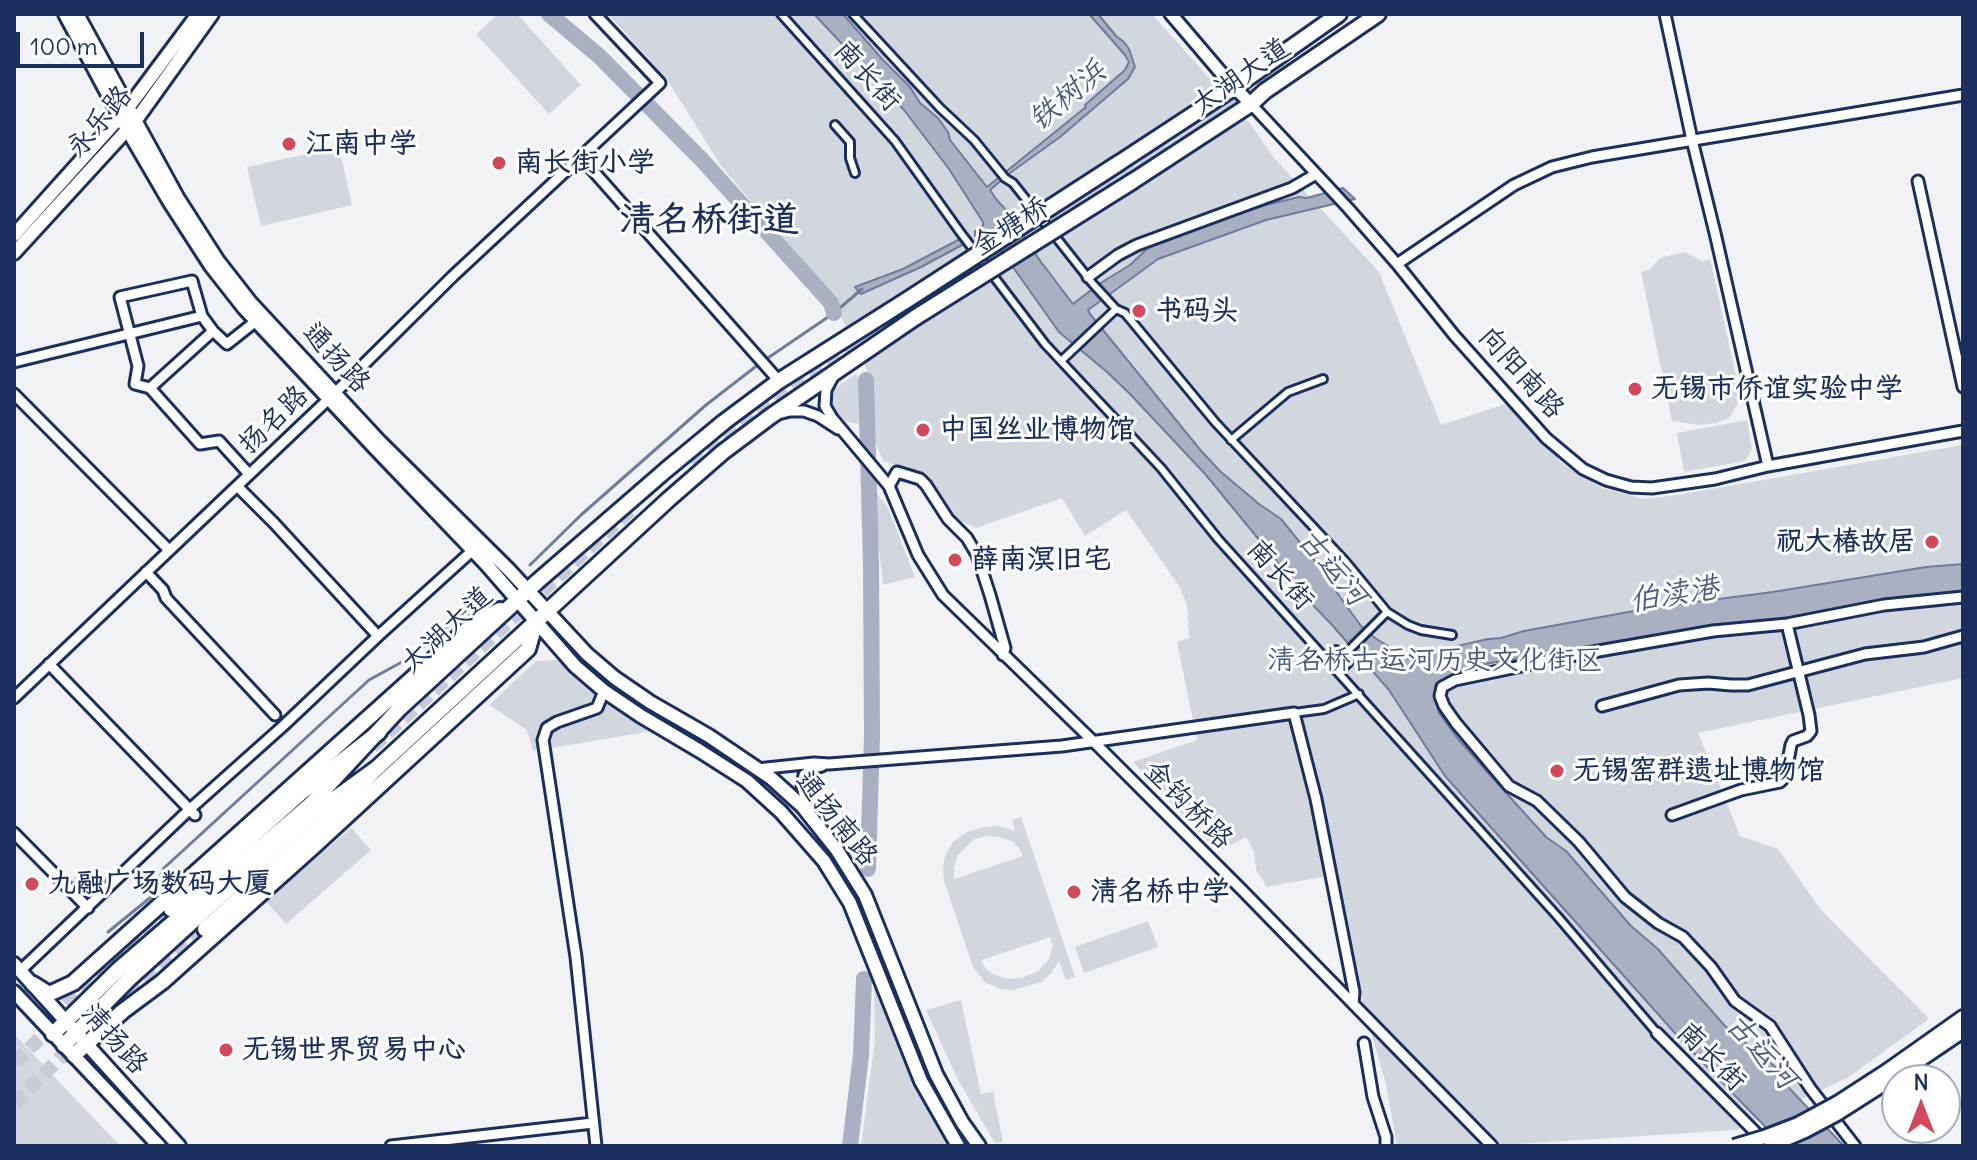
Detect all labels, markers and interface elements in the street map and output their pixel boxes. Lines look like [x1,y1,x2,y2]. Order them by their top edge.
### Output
scale bar [20,16,148,66]
text: 100 m [30,31,98,61]
street label: 太湖大道 [1185,31,1297,123]
street label: 南长街 [826,34,908,118]
water label: 铁树浜 [1022,53,1114,139]
street label: 永乐路 [60,79,140,165]
place label: 江南中学 [305,127,417,161]
marker: 江南中学 [280,135,298,153]
place label: 南长街小学 [515,146,655,180]
marker: 南长街小学 [490,154,508,172]
street label: 金塘桥 [966,190,1056,264]
district label: 清名桥街道 [619,199,799,243]
place label: 书码头 [1155,294,1239,328]
marker: 书码头 [1130,302,1148,320]
street label: 通扬路 [295,316,377,400]
street label: 向阳南路 [1471,320,1571,426]
place label: 无锡市侨谊实验中学 [1651,372,1903,406]
street label: 扬名路 [232,379,316,461]
marker: 无锡市侨谊实验中学 [1626,380,1644,398]
place label: 中国丝业博物馆 [939,413,1135,447]
marker: 中国丝业博物馆 [914,421,932,439]
water label: 古运河 [1289,522,1375,614]
place label: 祝大椿故居 [1776,525,1916,559]
street label: 南长街 [1239,533,1321,617]
marker: 祝大椿故居 [1923,533,1941,551]
place label: 薛南溟旧宅 [971,543,1111,577]
marker: 薛南溟旧宅 [946,551,964,569]
water label: 伯渎港 [1627,570,1721,620]
street label: 太湖大道 [395,580,499,680]
park label: 清名桥古运河历史文化街区 [1267,644,1603,678]
street label: 金钩桥路 [1137,754,1239,856]
place label: 无锡窑群遗址博物馆 [1573,754,1825,788]
marker: 无锡窑群遗址博物馆 [1548,762,1566,780]
street label: 通扬南路 [788,765,884,873]
place label: 九融广场数码大厦 [48,867,272,901]
marker: 九融广场数码大厦 [23,875,41,893]
place label: 清名桥中学 [1090,875,1230,909]
marker: 清名桥中学 [1065,883,1083,901]
street label: 清扬路 [73,997,155,1081]
water label: 古运河 [1718,1007,1804,1097]
street label: 南长街 [1669,1015,1753,1099]
place label: 无锡世界贸易中心 [242,1033,466,1067]
marker: 无锡世界贸易中心 [217,1041,235,1059]
north arrow [1881,1064,1961,1144]
text: N [1913,1068,1929,1096]

